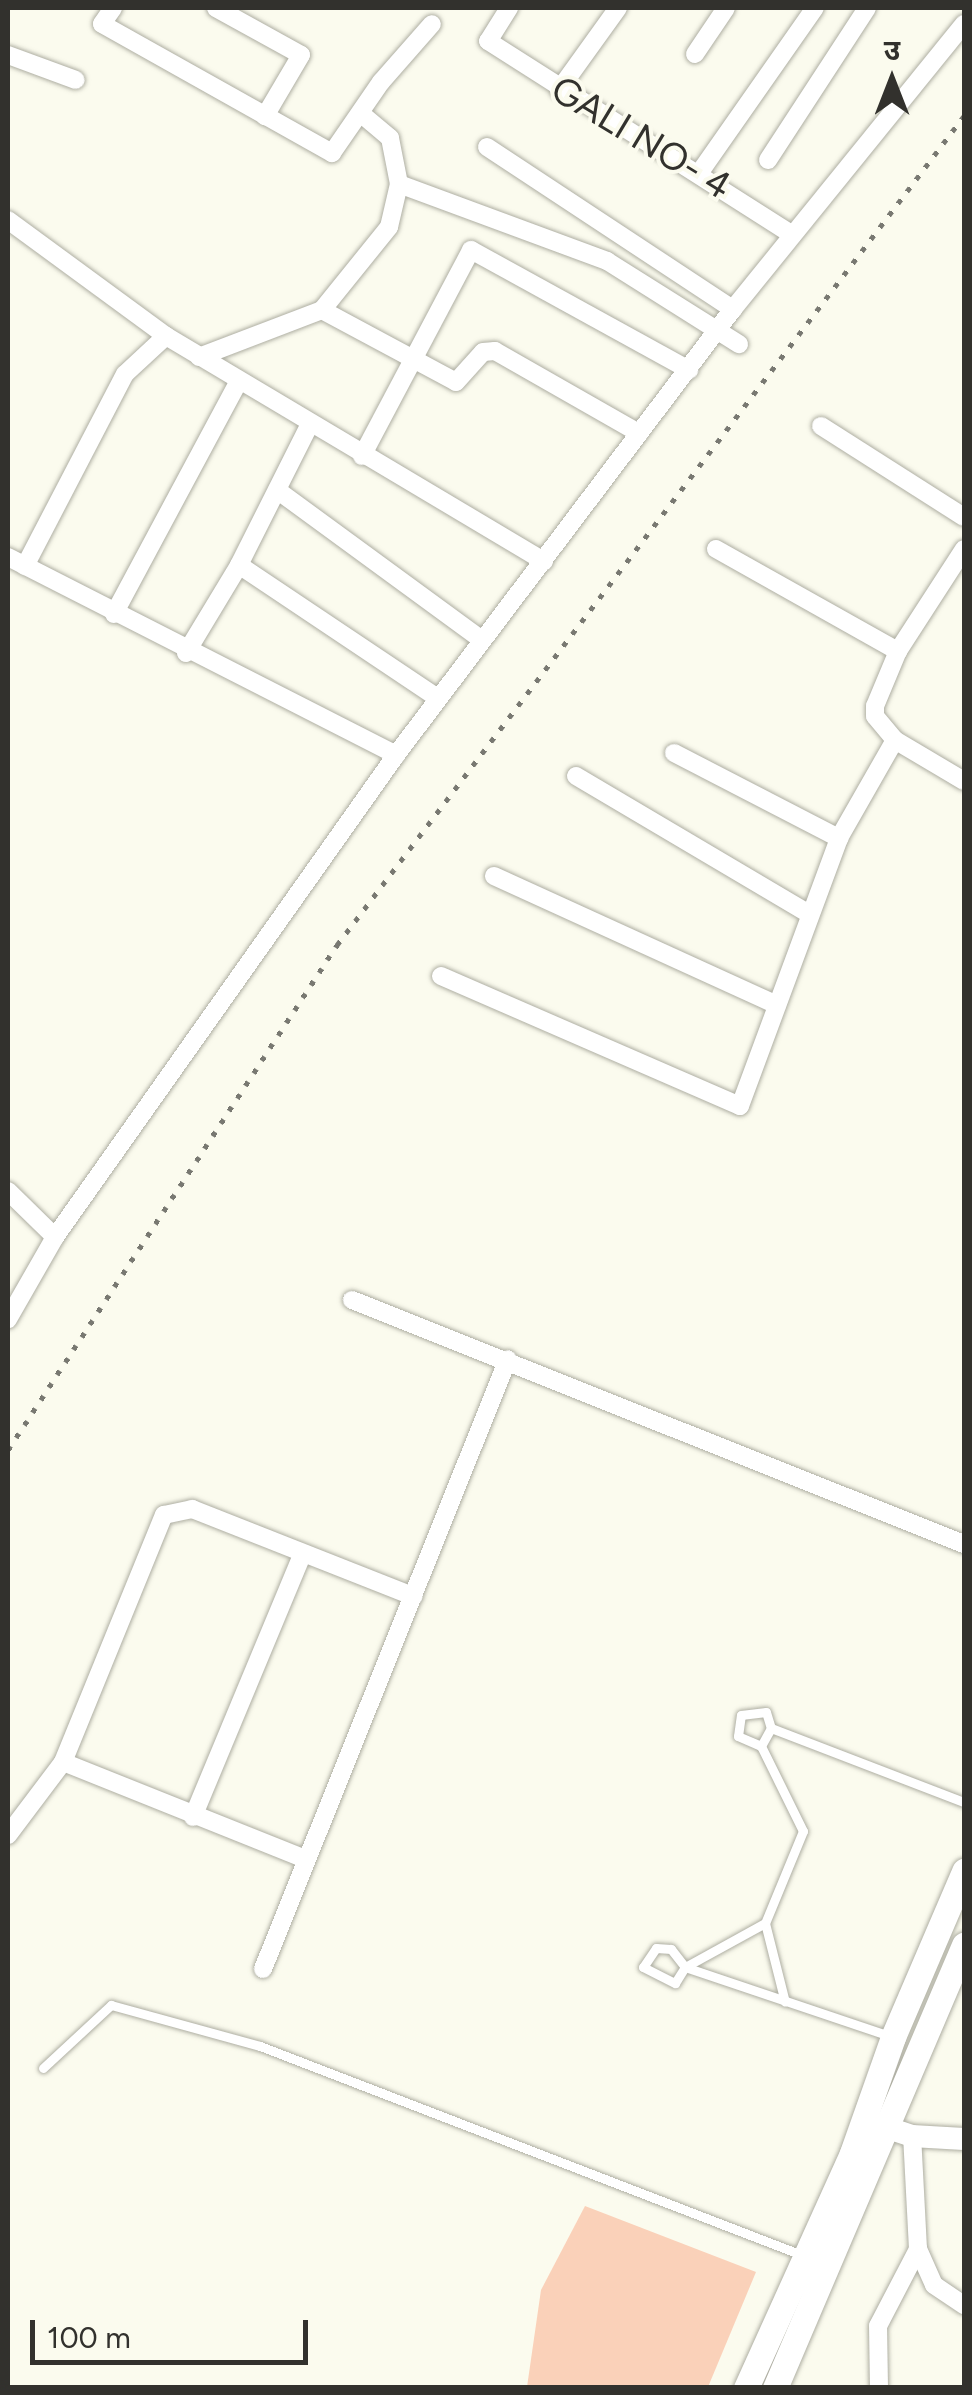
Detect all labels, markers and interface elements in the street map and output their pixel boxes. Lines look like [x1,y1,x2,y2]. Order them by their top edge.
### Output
north arrow [842,30,942,130]
text: उ [884,33,900,67]
street label: GALI NO- 4 [543,67,739,209]
scale bar [35,2300,312,2362]
text: 100 m [47,2319,131,2356]

